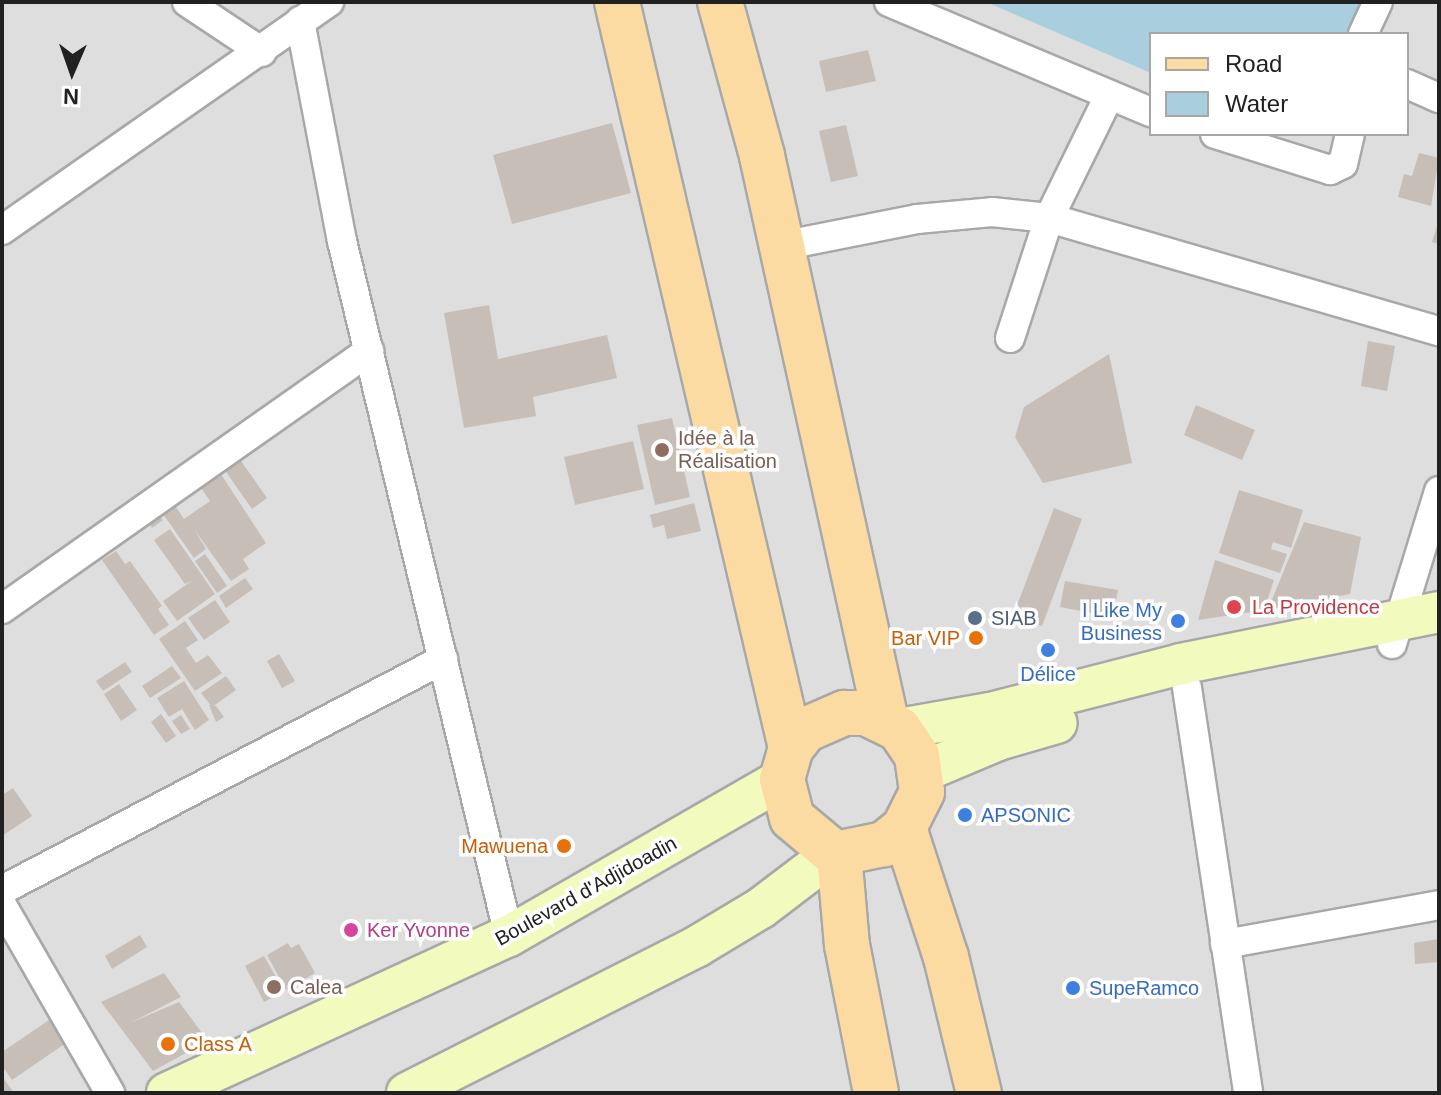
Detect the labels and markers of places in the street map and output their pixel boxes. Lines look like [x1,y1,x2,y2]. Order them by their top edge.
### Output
place label: Idée à la Réalisation [678,426,777,473]
marker: Idée à la Réalisation [653,441,671,459]
place label: La Providence [1252,595,1380,619]
marker: La Providence [1223,596,1245,618]
place label: I Like My Business [1081,598,1162,645]
place label: SIAB [991,606,1037,630]
marker: SIAB [966,609,984,627]
marker: I Like My Business [1169,612,1187,630]
place label: Bar VIP [891,626,960,650]
marker: Bar VIP [967,629,985,647]
marker: Délice [1039,641,1057,659]
place label: Délice [1020,662,1076,686]
place label: APSONIC [981,803,1071,827]
marker: APSONIC [956,806,974,824]
place label: Mawuena [461,834,548,858]
marker: Mawuena [555,837,573,855]
place label: Ker Yvonne [367,918,470,942]
marker: Ker Yvonne [342,921,360,939]
place label: Calea [290,975,342,999]
place label: SupeRamco [1089,976,1199,1000]
marker: Calea [265,978,283,996]
marker: SupeRamco [1064,979,1082,997]
place label: Class A [184,1032,253,1056]
marker: Class A [159,1035,177,1053]

